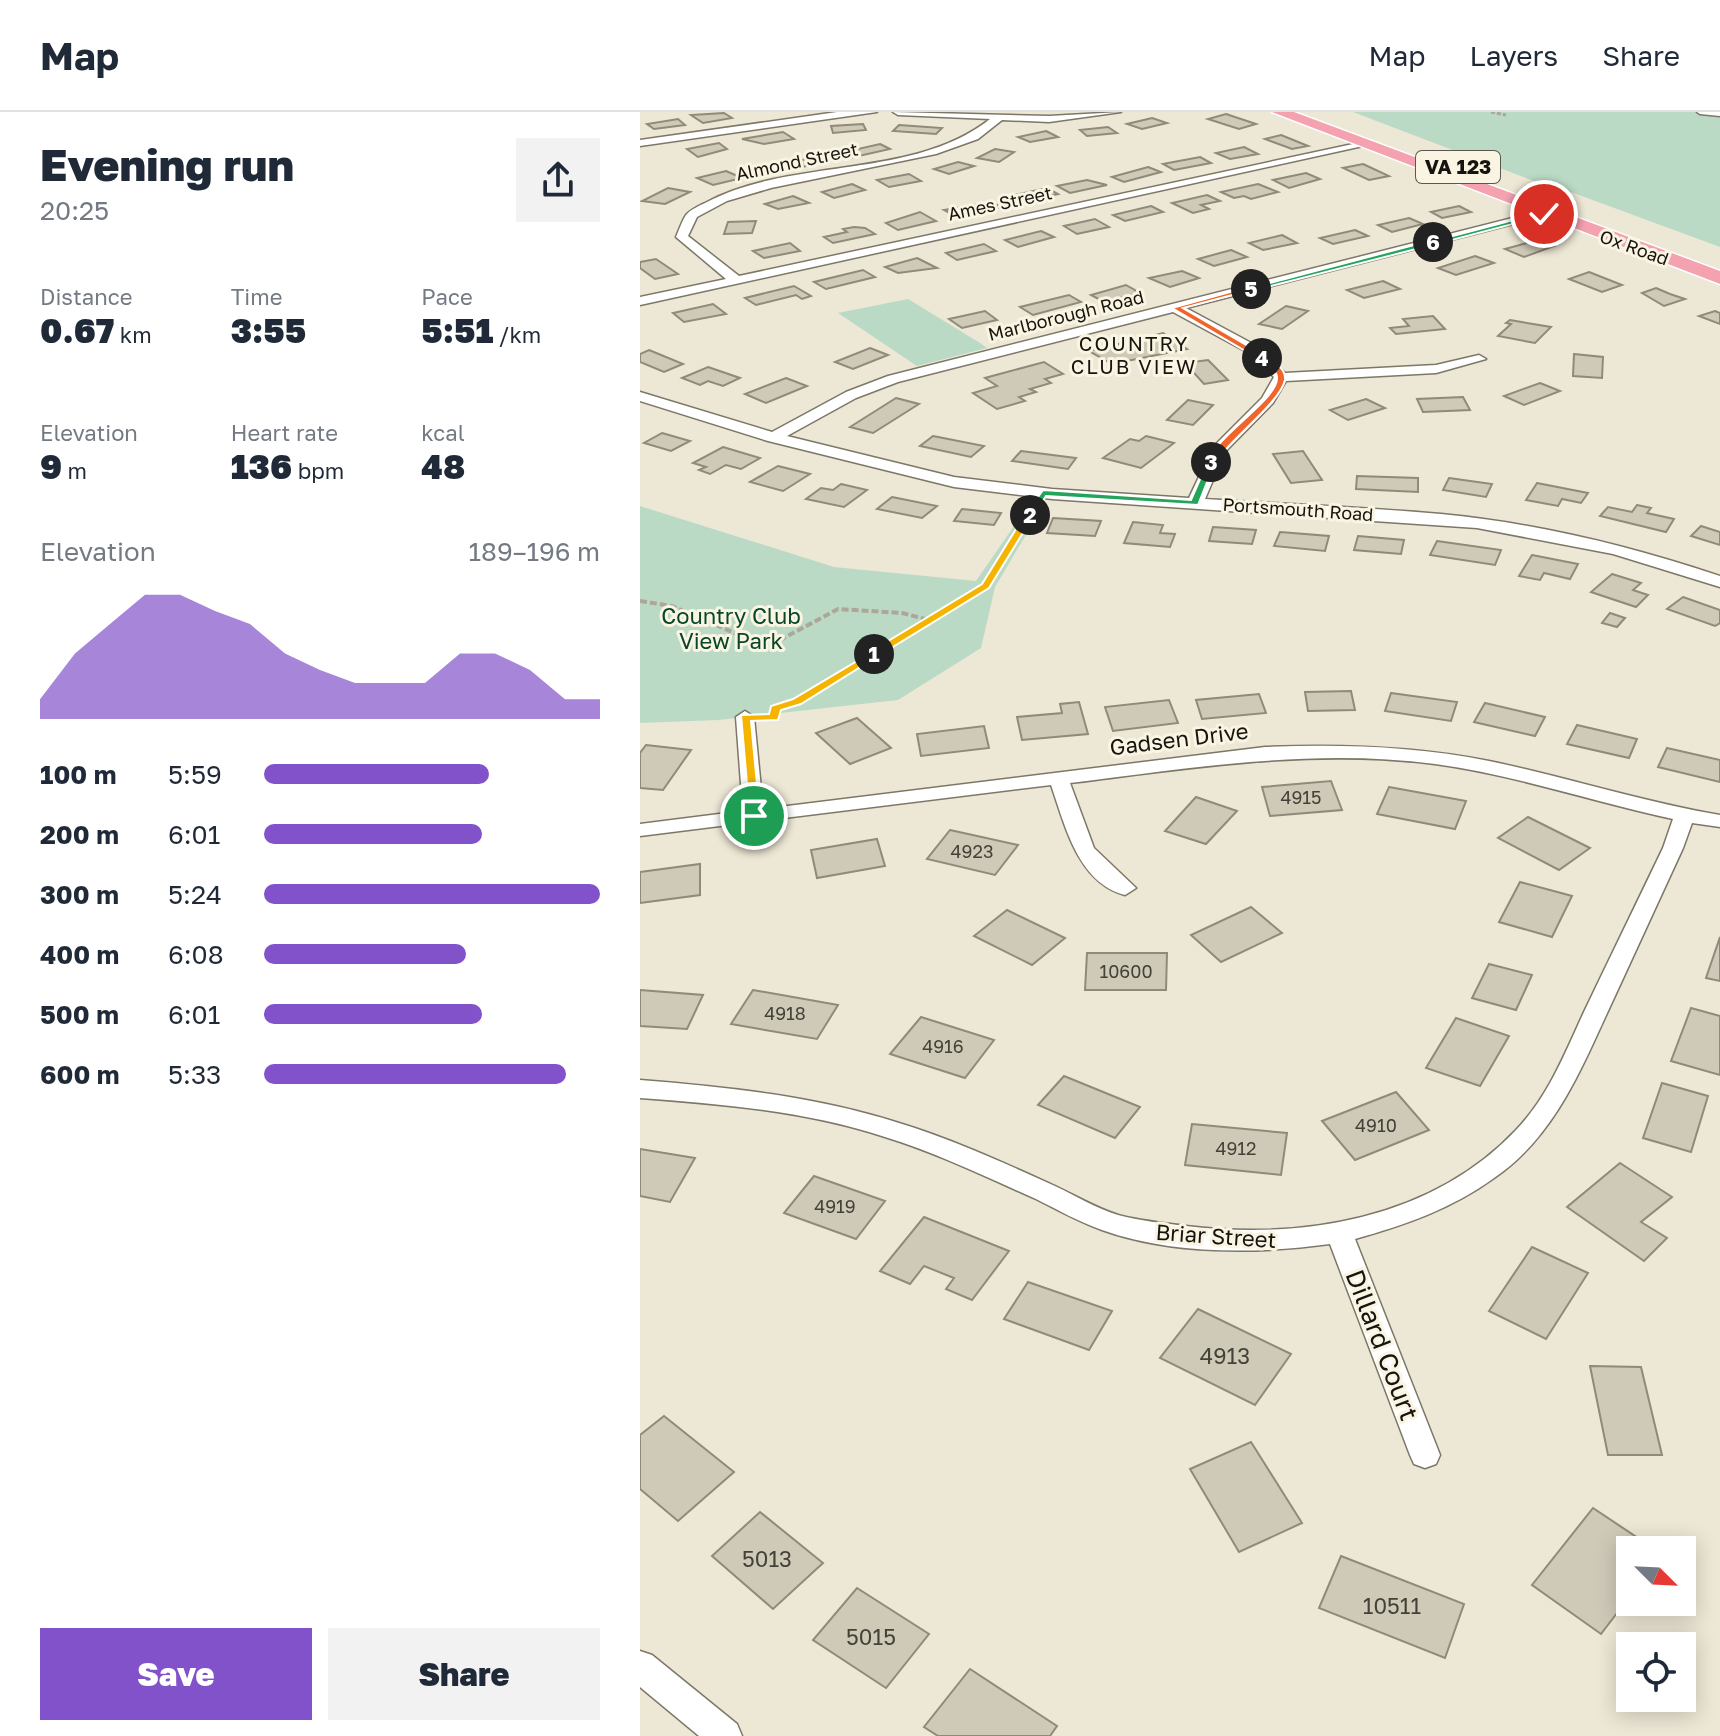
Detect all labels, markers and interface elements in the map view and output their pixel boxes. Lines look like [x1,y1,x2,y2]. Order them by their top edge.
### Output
text: Map [40,33,119,78]
text: Map [1368,39,1426,72]
text: Layers [1470,39,1558,72]
text: Share [1602,39,1680,72]
street label: Almond Street [734,137,860,185]
text: Evening run [40,138,294,191]
button: share [516,138,600,222]
road number: VA 123 [1416,151,1500,183]
pin [1510,180,1578,248]
street label: Ames Street [946,181,1054,225]
icon: check [1522,192,1566,236]
text: 20:25 [40,195,109,226]
pin: 6 [1413,222,1453,262]
street label: Ox Road [1597,224,1672,270]
text: 6 [1426,228,1440,255]
pin: 5 [1231,269,1271,309]
text: 5 [1244,275,1258,302]
text: Distance [40,283,132,310]
text: Time [231,283,282,310]
text: Pace [421,283,473,310]
street label: Marlborough Road [986,285,1146,345]
text: 0.67 [40,310,114,350]
text: 3:55 [231,310,306,350]
text: 5:51 [421,310,493,350]
text: km [114,321,152,348]
text: /km [493,321,541,348]
district label: COUNTRY CLUB VIEW [1071,331,1197,378]
pin: 4 [1242,338,1282,378]
text: 4 [1255,344,1269,371]
text: Elevation [40,419,138,446]
text: Heart rate [231,419,338,446]
text: kcal [421,419,465,446]
pin: 3 [1191,442,1231,482]
text: 9 [40,446,62,486]
text: 136 [231,446,292,486]
text: 48 [421,446,465,486]
text: 3 [1204,448,1218,475]
text: m [62,457,87,484]
text: bpm [292,457,344,484]
street label: Portsmouth Road [1222,493,1374,525]
pin: 2 [1010,495,1050,535]
text: 2 [1023,501,1037,528]
text: Elevation [40,536,156,567]
text: 189–196 m [468,536,600,567]
park label: Country Club View Park [661,602,801,654]
pin: 1 [854,634,894,674]
text: 1 [868,640,880,667]
street label: Gadsen Drive [1108,717,1250,760]
text: 100 m [40,759,116,790]
text: 5:59 [168,759,222,790]
pin [720,782,788,850]
house number: 4915 [1280,786,1322,808]
icon: arrive [732,794,776,838]
text: 200 m [40,819,119,850]
text: 6:01 [168,819,220,850]
house number: 4923 [951,840,993,862]
text: 300 m [40,879,119,910]
text: 5:24 [168,879,222,910]
text: 400 m [40,939,119,970]
text: 6:08 [168,939,224,970]
house number: 10600 [1099,960,1153,982]
text: 500 m [40,999,119,1030]
text: 6:01 [168,999,220,1030]
house number: 4918 [764,1002,806,1024]
house number: 4916 [922,1035,964,1057]
text: 600 m [40,1059,120,1090]
text: 5:33 [168,1059,221,1090]
house number: 4910 [1355,1114,1397,1136]
house number: 4912 [1215,1137,1257,1159]
house number: 4919 [814,1195,856,1217]
street label: Briar Street [1155,1218,1277,1253]
street label: Dillard Court [1340,1265,1425,1425]
house number: 4913 [1200,1342,1250,1369]
north arrow [1616,1536,1696,1616]
map controls [1616,1536,1696,1712]
house number: 5013 [742,1545,792,1572]
house number: 10511 [1363,1592,1422,1619]
house number: 5015 [846,1623,896,1650]
button: Save [40,1628,312,1720]
button: Share [328,1628,600,1720]
button: locate [1616,1632,1696,1712]

